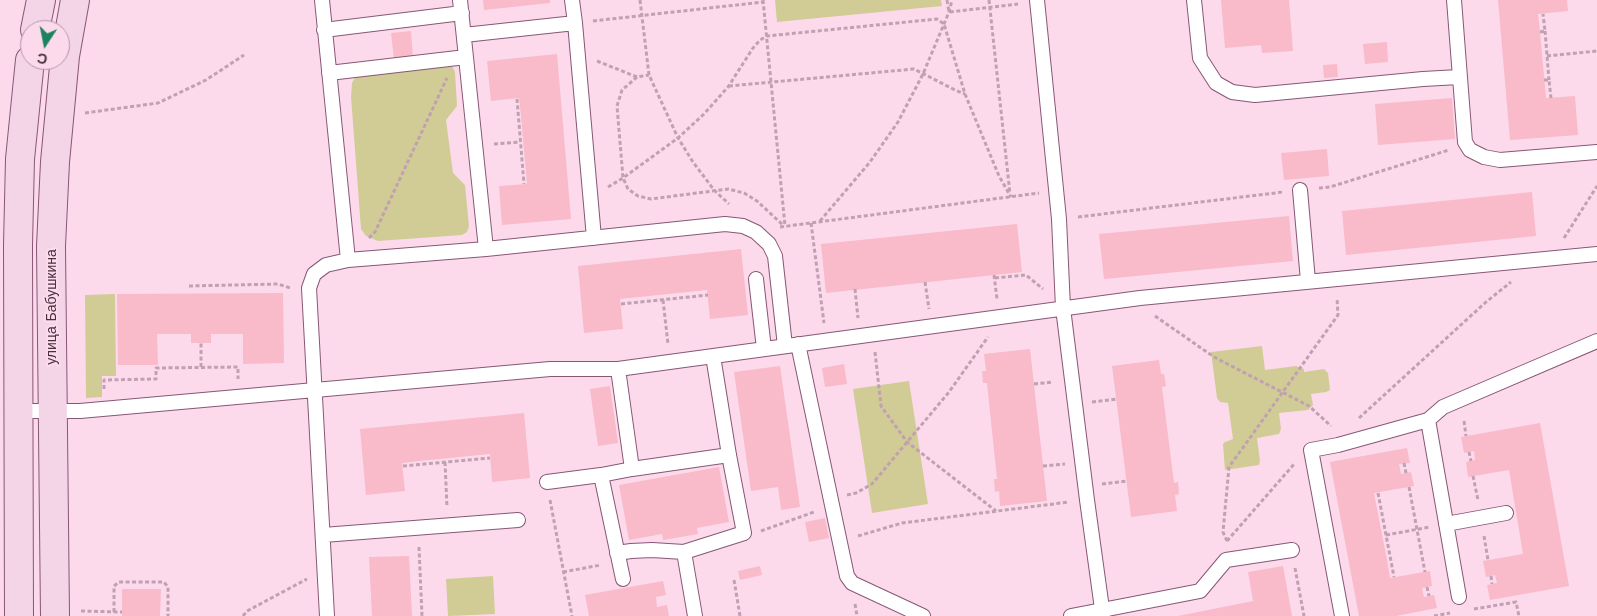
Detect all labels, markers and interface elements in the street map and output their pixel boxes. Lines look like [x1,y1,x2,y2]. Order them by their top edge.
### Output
north arrow [20,20,70,70]
text: С [36,50,49,68]
street label: улица Бабушкина [44,249,60,365]

